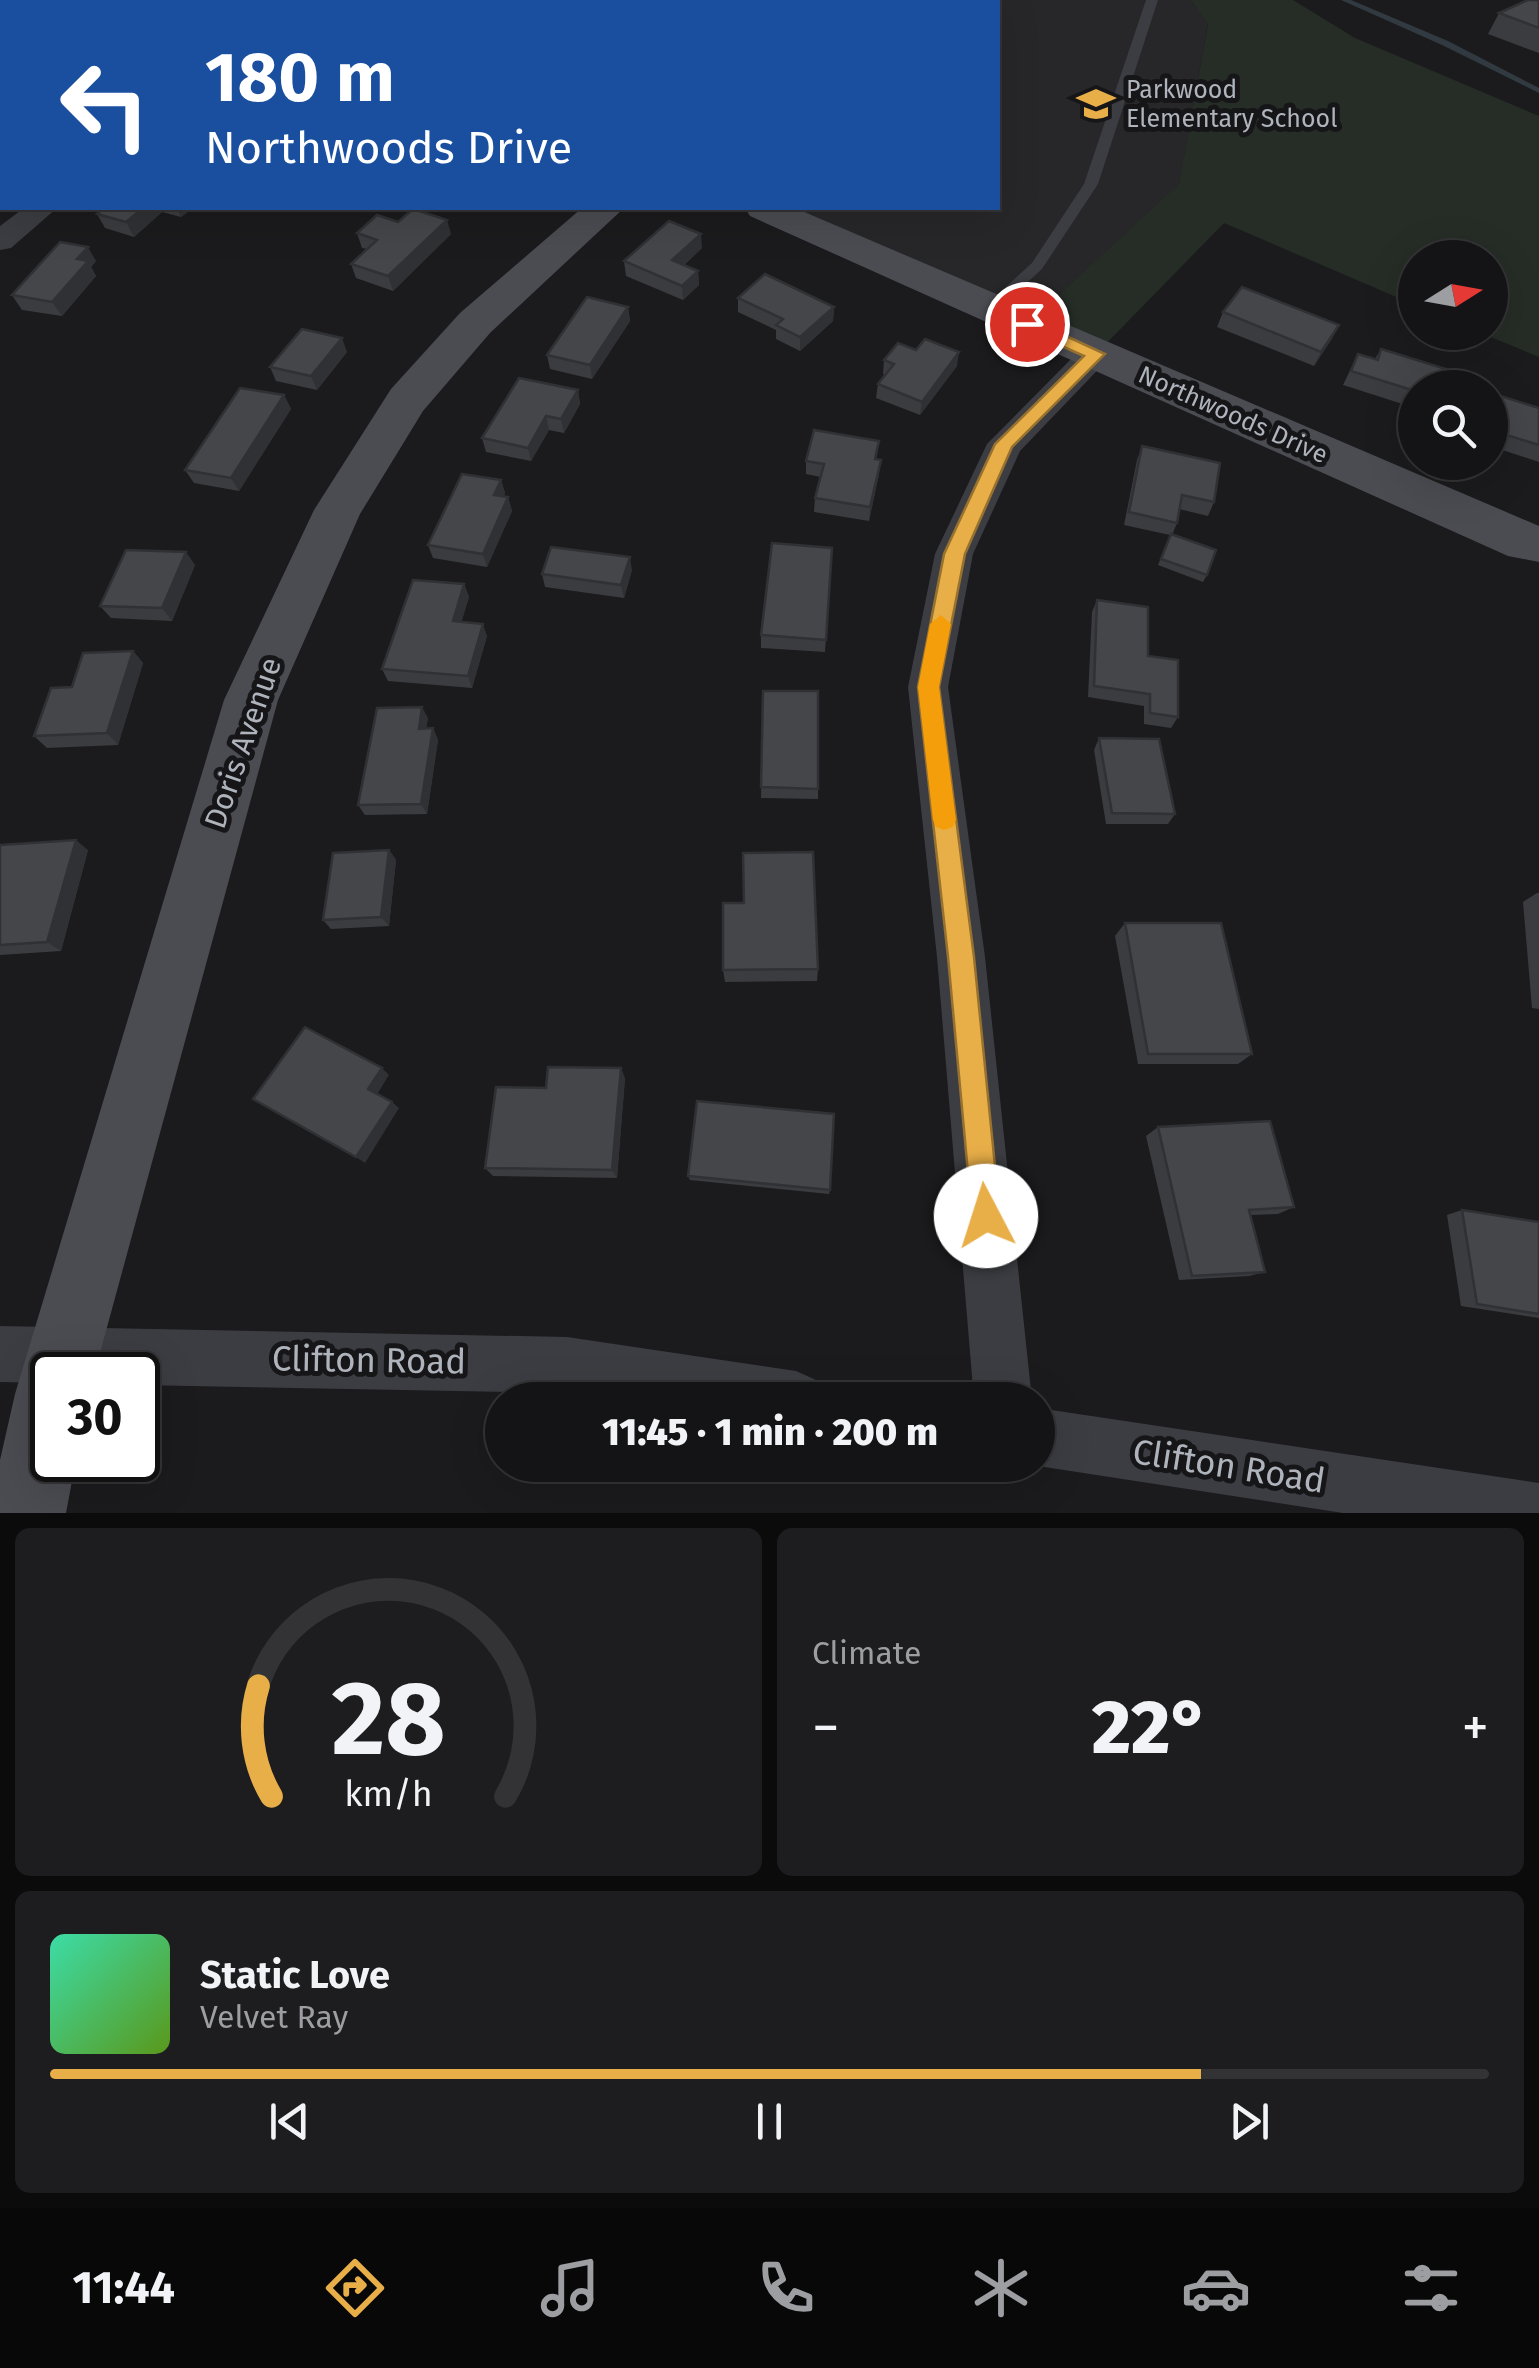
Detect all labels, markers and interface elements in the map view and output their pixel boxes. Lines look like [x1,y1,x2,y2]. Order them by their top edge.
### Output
text: 180 m [205,36,395,120]
icon: left [40,40,170,170]
place label: Parkwood Elementary School [1126,75,1338,134]
school or university icon: Parkwood Elementary School [1075,83,1117,125]
text: Northwoods Drive [205,121,572,175]
north arrow [1398,240,1508,350]
map controls [1398,240,1508,480]
pin [985,282,1070,367]
icon: arrive [1000,297,1055,352]
street label: Northwoods Drive [1134,360,1332,470]
button: search [1398,370,1508,480]
street label: Doris Avenue [197,653,289,833]
position arrow [934,1164,1038,1268]
street label: Clifton Road [272,1337,466,1383]
speed limit sign: 30 [30,1352,160,1482]
text: 11:45 · 1 min · 200 m [602,1409,938,1455]
street label: Clifton Road [1130,1430,1328,1502]
text: Climate [812,1634,921,1672]
text: 28 [331,1657,446,1782]
text: 22° [1092,1683,1209,1773]
text: − [812,1695,840,1761]
text: + [1462,1695,1489,1761]
text: km/h [344,1773,433,1815]
text: Static Love [200,1952,390,1998]
text: Velvet Ray [200,1998,348,2036]
icon: previous [262,2094,317,2149]
icon: pause [742,2094,797,2149]
icon: next [1222,2094,1277,2149]
icon: directions [320,2253,390,2323]
icon: music [535,2253,605,2323]
icon: phone [751,2253,821,2323]
icon: climate [966,2253,1036,2323]
icon: car [1181,2253,1251,2323]
icon: filters [1396,2253,1466,2323]
text: 11:44 [73,2261,175,2315]

